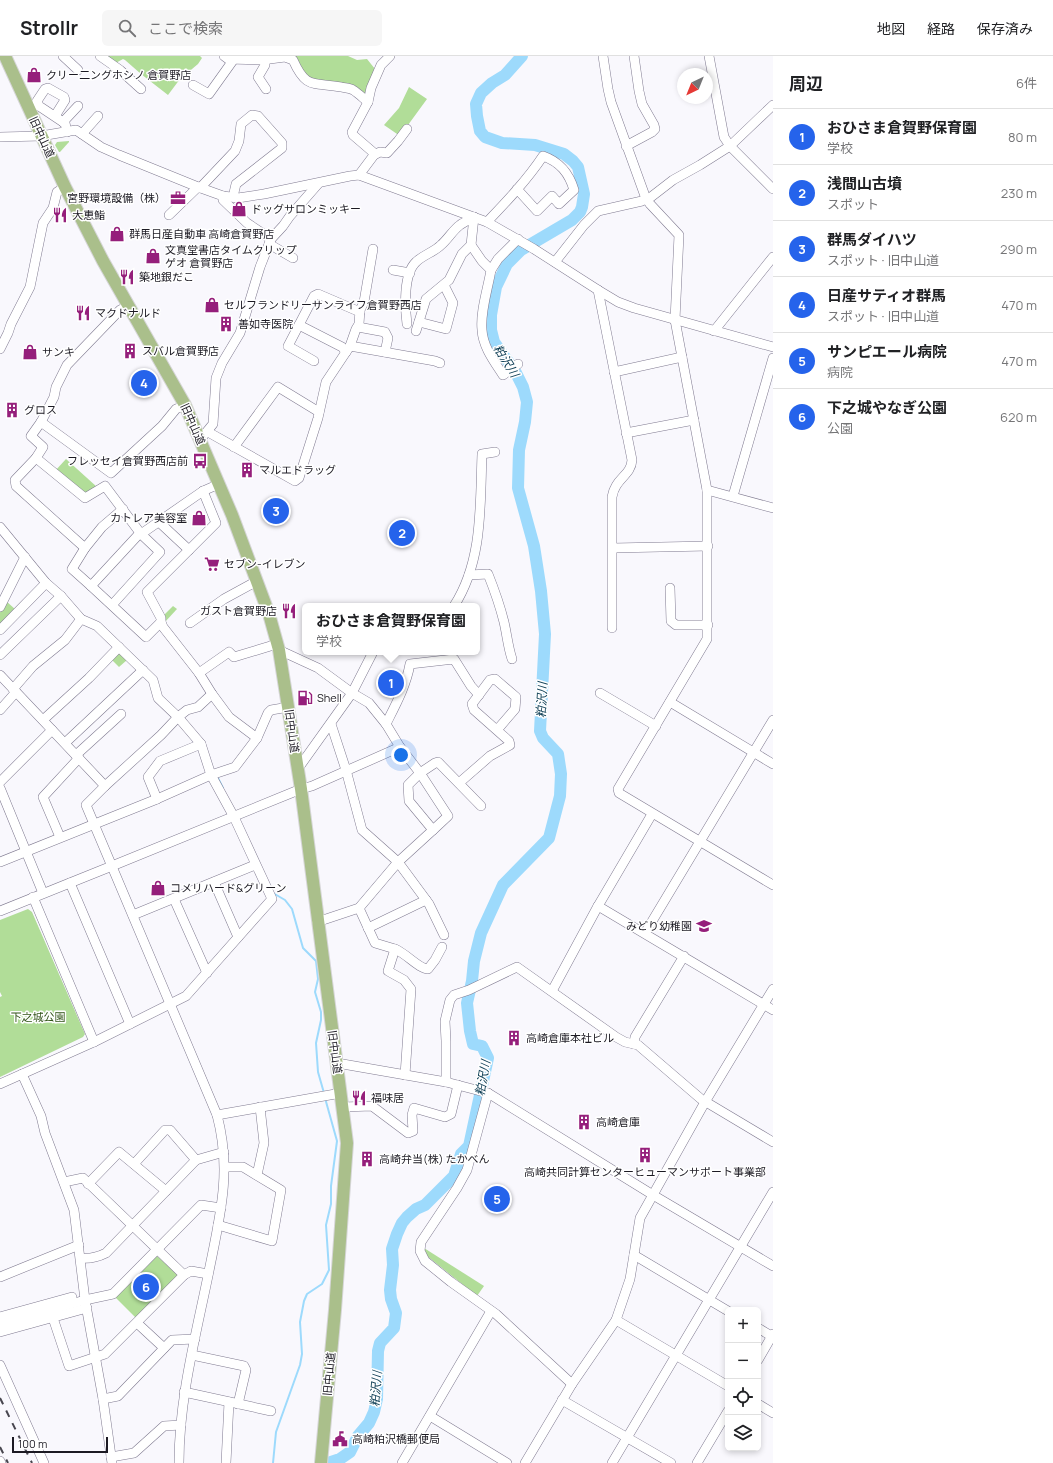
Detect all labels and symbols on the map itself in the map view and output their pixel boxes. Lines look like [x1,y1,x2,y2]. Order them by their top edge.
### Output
shop icon: クリー二ングホシノ 倉賀野店 [25,66,43,84]
place label: クリー二ングホシノ 倉賀野店 [46,67,191,82]
north arrow [677,68,713,104]
street label: 旧中山道 [26,114,59,160]
office icon: 宮野環境設備（株） [169,189,187,207]
place label: 宮野環境設備（株） [67,190,166,205]
shop icon: ドッグサロンミッキー [230,200,248,218]
place label: ドッグサロンミッキー [251,201,361,216]
restaurant icon: 大恵鮨 [51,206,69,224]
place label: 大恵鮨 [72,207,105,222]
shop icon: 群馬日産自動車 高崎倉賀野店 [108,225,126,243]
place label: 群馬日産自動車 高崎倉賀野店 [129,226,274,241]
place label: 文真堂書店タイムクリップ ゲオ 倉賀野店 [165,242,297,270]
shop icon: 文真堂書店タイムクリップ ゲオ 倉賀野店 [144,247,162,265]
restaurant icon: 築地銀だこ [118,268,136,286]
place label: 築地銀だこ [139,269,194,284]
shop icon: セルフランドリーサンライフ倉賀野西店 [203,296,221,314]
place label: セルフランドリーサンライフ倉賀野西店 [224,297,422,312]
restaurant icon: マクドナルド [74,304,92,322]
place label: マクドナルド [95,305,161,320]
building icon: 善如寺医院 [217,315,235,333]
place label: 善如寺医院 [238,316,293,331]
water label: 粕沢川 [490,341,524,382]
building icon: スバル倉賀野店 [121,342,139,360]
shop icon: サンキ [21,343,39,361]
place label: スバル倉賀野店 [142,343,219,358]
place label: サンキ [42,344,75,359]
pin: 4 [131,368,157,398]
building icon: グロス [3,401,21,419]
street label: 旧中山道 [178,401,209,447]
place label: グロス [24,402,57,417]
bus stop icon: フレッセイ倉賀野西店前 [191,452,209,470]
place label: フレッセイ倉賀野西店前 [67,453,188,468]
building icon: マルエドラッグ [238,461,256,479]
place label: マルエドラッグ [259,462,336,477]
pin: 3 [263,496,289,526]
shop icon: カトレア美容室 [190,509,208,527]
place label: カトレア美容室 [110,510,187,525]
pin: 2 [389,518,415,548]
supermarket icon: セブン-イレブン [203,555,221,573]
place label: セブン-イレブン [224,556,306,571]
restaurant icon: ガスト倉賀野店 [280,602,298,620]
place label: ガスト倉賀野店 [200,603,277,618]
pin: 1 [378,668,404,698]
water label: 粕沢川 [532,680,551,718]
fuel station icon: Shell [296,689,314,707]
place label: Shell [317,690,342,705]
street label: 旧中山道 [282,708,303,754]
your location [391,745,411,765]
shop icon: コメリハード&グリーン [149,879,167,897]
place label: コメリハード&グリーン [170,880,287,895]
school or university icon: みどり幼稚園 [695,917,713,935]
place label: みどり幼稚園 [626,918,692,933]
park label: 下之城公園 [11,1009,66,1024]
street label: 旧中山道 [325,1029,346,1075]
building icon: 高崎倉庫本社ビル [505,1029,523,1047]
place label: 高崎倉庫本社ビル [526,1030,614,1045]
water label: 粕沢川 [471,1057,494,1097]
restaurant icon: 福味居 [350,1089,368,1107]
place label: 福味居 [371,1090,404,1105]
building icon: 高崎倉庫 [575,1113,593,1131]
place label: 高崎倉庫 [596,1114,640,1129]
building icon: 高崎共同計算センターヒューマンサポート事業部 [636,1146,654,1164]
building icon: 高崎弁当(株) たかべん [358,1150,376,1168]
place label: 高崎弁当(株) たかべん [379,1151,490,1166]
place label: 高崎共同計算センターヒューマンサポート事業部 [524,1164,766,1179]
pin: 5 [484,1184,510,1214]
pin: 6 [133,1272,159,1302]
street label: 旧中山道 [319,1351,338,1397]
water label: 粕沢川 [365,1368,386,1408]
public building icon: 高崎粕沢橋郵便局 [331,1430,349,1448]
place label: 高崎粕沢橋郵便局 [352,1431,440,1446]
scale bar [12,1435,108,1454]

